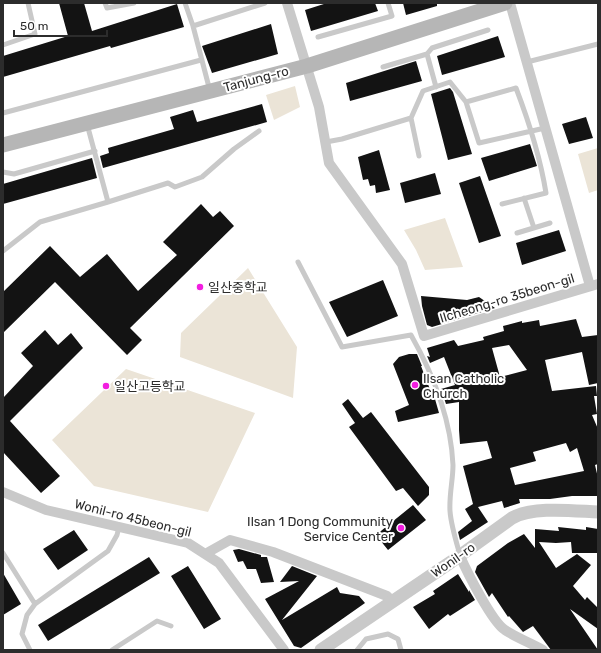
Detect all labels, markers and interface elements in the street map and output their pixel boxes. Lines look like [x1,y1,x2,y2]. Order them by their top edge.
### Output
scale bar [14,12,107,38]
text: 50 m [20,19,48,33]
street label: Tanjung-ro [222,63,290,96]
street label: Ilcheong-ro 35beon-gil [438,270,577,327]
place label: 일산중학교 [208,280,268,295]
marker: 일산중학교 [195,282,205,292]
place label: Ilsan Catholic Church [423,371,504,401]
place label: 일산고등학교 [114,379,186,394]
marker: Ilsan Catholic Church [410,380,420,390]
marker: 일산고등학교 [101,381,111,391]
street label: Wonil-ro 45beon-gil [73,496,193,541]
place label: Ilsan 1 Dong Community Service Center [247,514,393,544]
marker: Ilsan 1 Dong Community Service Center [396,523,406,533]
street label: Wonil-ro [428,539,478,581]

